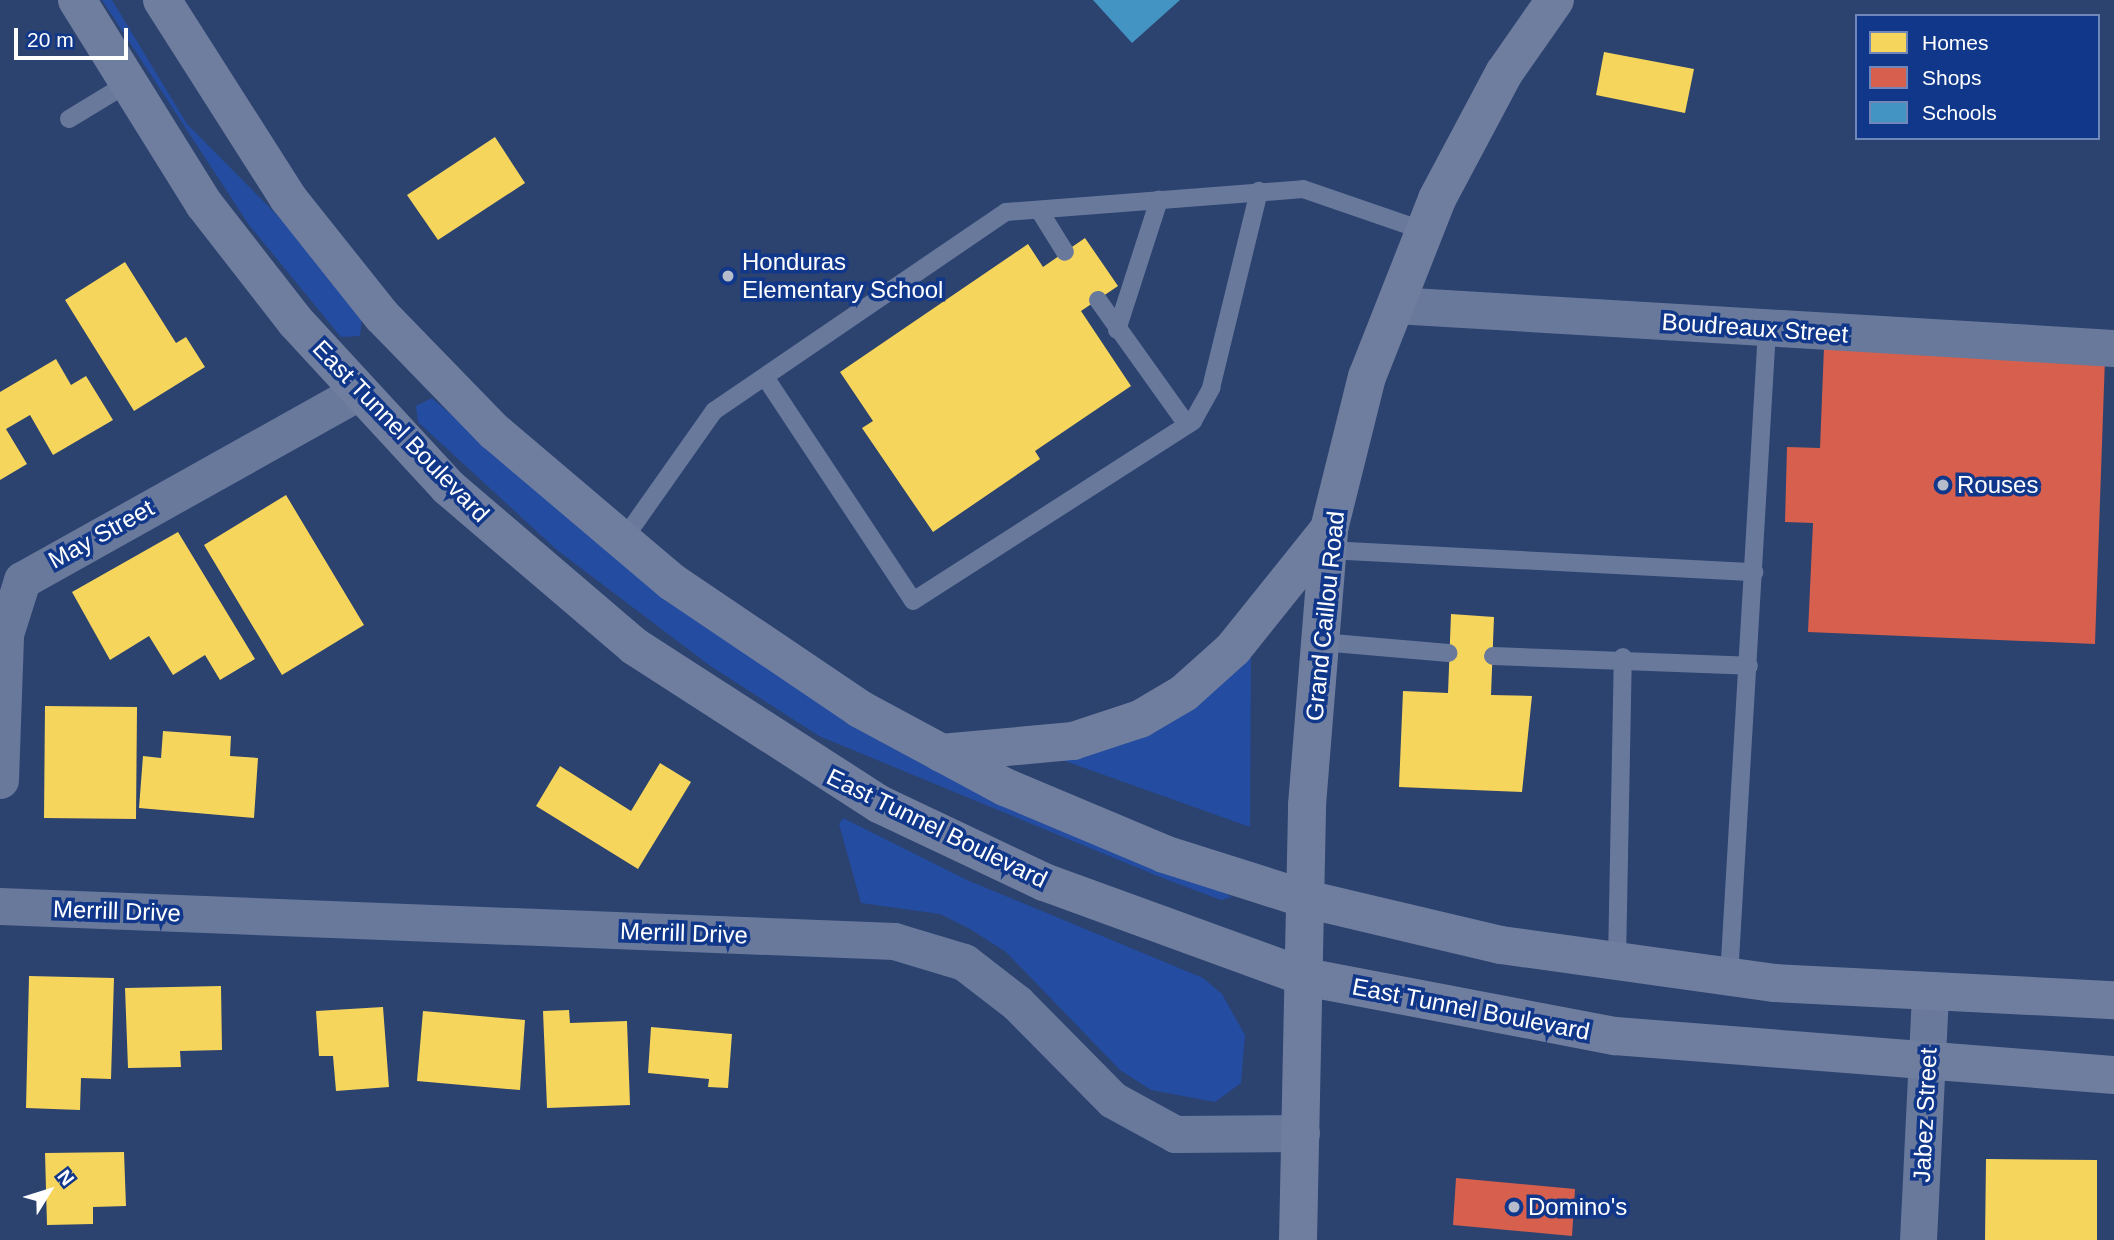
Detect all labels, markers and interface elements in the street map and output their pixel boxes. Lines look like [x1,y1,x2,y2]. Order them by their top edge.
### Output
scale bar [18,14,131,58]
legend [1855,14,2100,140]
text: 20 m [27,28,74,51]
text: Homes [1922,31,1989,54]
text: Shops [1922,66,1982,89]
text: Schools [1922,101,1997,124]
place label: Honduras Elementary School [742,248,943,304]
marker: Honduras Elementary School [720,268,736,284]
street label: Boudreaux Street [1661,307,1849,349]
street label: East Tunnel Boulevard [307,334,495,528]
place label: Rouses [1957,471,2038,499]
marker: Rouses [1935,477,1951,493]
street label: May Street [43,493,159,575]
street label: Grand Caillou Road [1300,510,1350,722]
street label: East Tunnel Boulevard [822,762,1052,894]
street label: Merrill Drive [53,894,181,928]
street label: Merrill Drive [620,916,748,950]
street label: East Tunnel Boulevard [1350,972,1592,1046]
street label: Jabez Street [1907,1047,1943,1183]
north arrow [14,1156,84,1226]
text: N [53,1166,78,1190]
place label: Domino's [1528,1193,1627,1221]
marker: Domino's [1506,1199,1522,1215]

